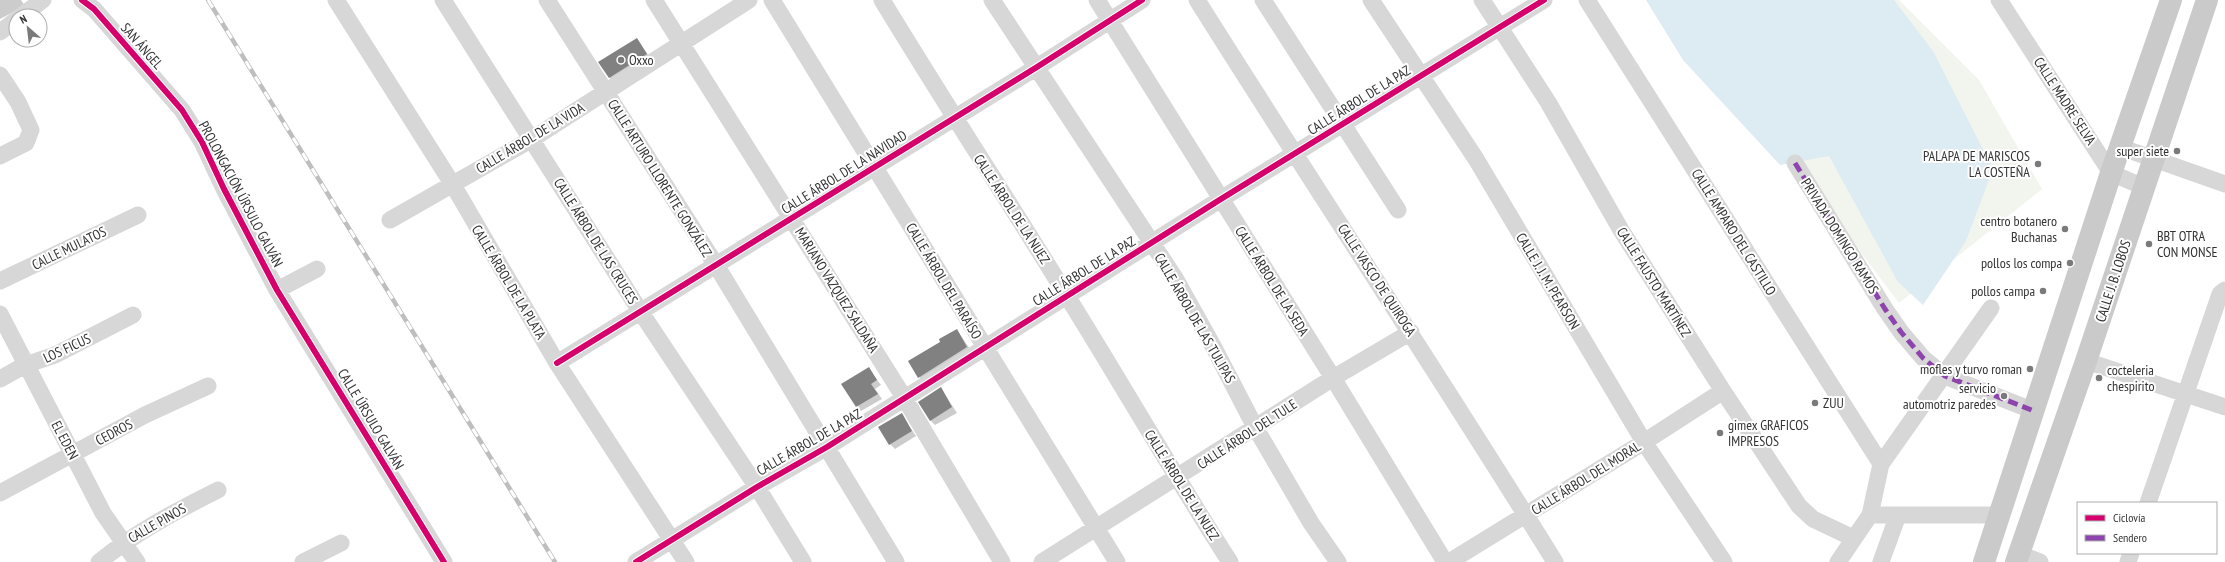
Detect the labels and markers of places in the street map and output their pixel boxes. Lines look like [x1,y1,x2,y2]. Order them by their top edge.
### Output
place label: Oxxo [629,51,654,69]
marker: Oxxo [616,55,626,65]
place label: super siete [2116,142,2169,160]
marker: super siete [2172,146,2182,156]
place label: PALAPA DE MARISCOS LA COSTEÑA [1923,147,2030,181]
marker: PALAPA DE MARISCOS LA COSTEÑA [2033,159,2043,169]
place label: centro botanero Buchanas [1980,212,2057,246]
marker: centro botanero Buchanas [2060,224,2070,234]
place label: BBT OTRA CON MONSE [2157,227,2217,261]
marker: BBT OTRA CON MONSE [2144,239,2154,249]
place label: pollos los compa [1981,254,2062,272]
marker: pollos los compa [2065,258,2075,268]
place label: pollos campa [1971,282,2035,300]
marker: pollos campa [2038,286,2048,296]
place label: mofles y turvo roman [1920,360,2022,378]
place label: cocteleria chespirito [2107,361,2154,395]
marker: mofles y turvo roman [2025,364,2035,374]
marker: cocteleria chespirito [2094,373,2104,383]
place label: servicio automotriz paredes [1903,379,1996,413]
marker: servicio automotriz paredes [1999,391,2009,401]
place label: ZUU [1823,394,1844,412]
marker: ZUU [1810,398,1820,408]
place label: gimex GRAFICOS IMPRESOS [1728,416,1809,450]
marker: gimex GRAFICOS IMPRESOS [1715,428,1725,438]

